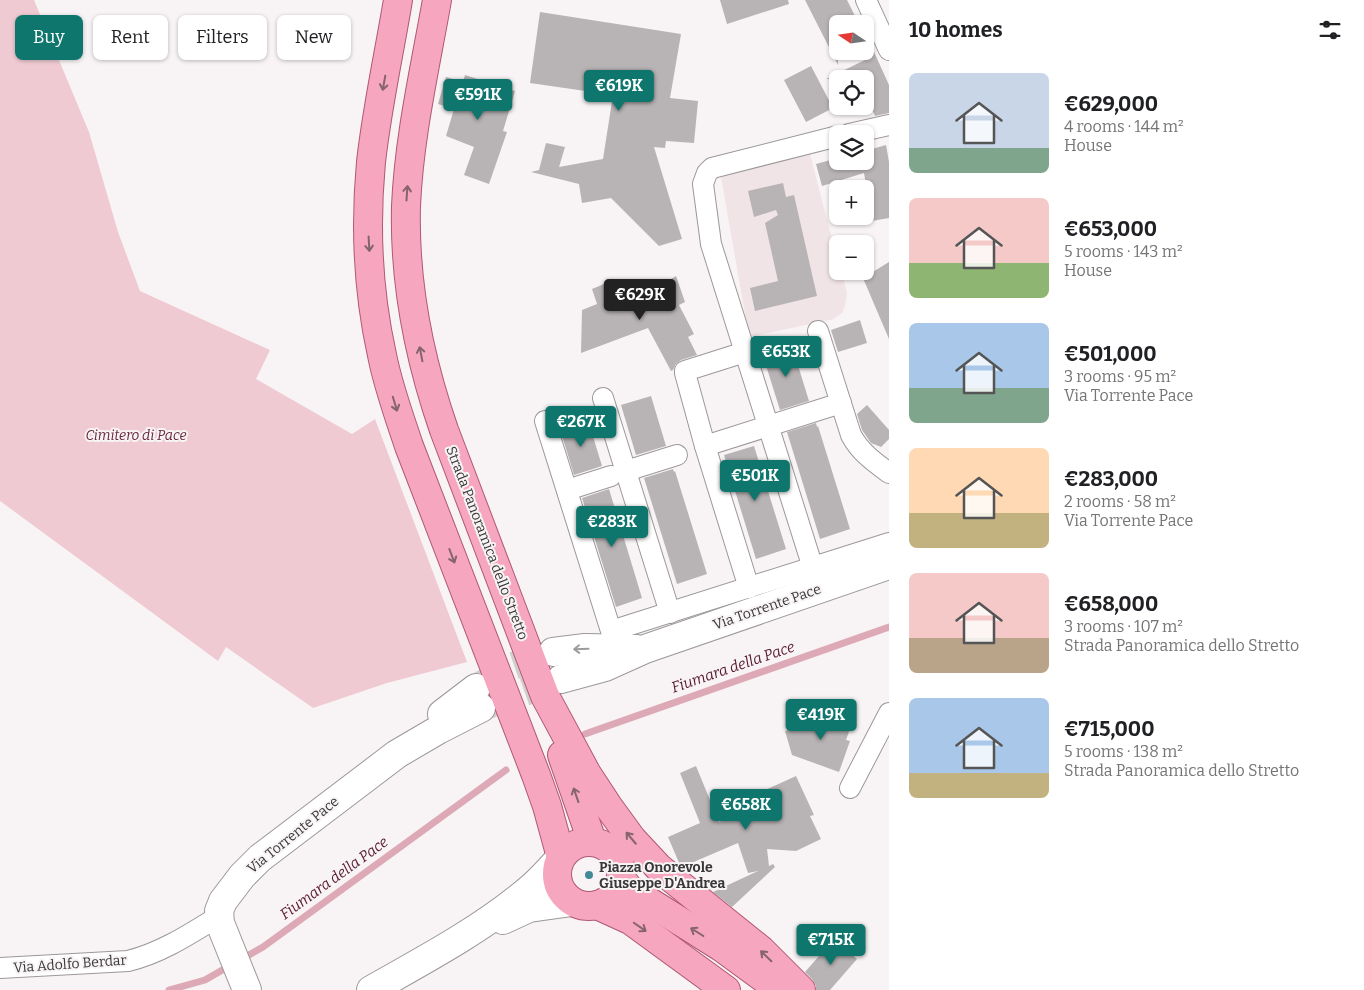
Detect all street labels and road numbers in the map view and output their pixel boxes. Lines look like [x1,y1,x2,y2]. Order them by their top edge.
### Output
street label: Strada Panoramica dello Stretto [442,444,532,642]
street label: Via Torrente Pace [711,581,823,633]
street label: Via Torrente Pace [244,793,342,877]
street label: Via Adolfo Berdar [13,952,127,976]

